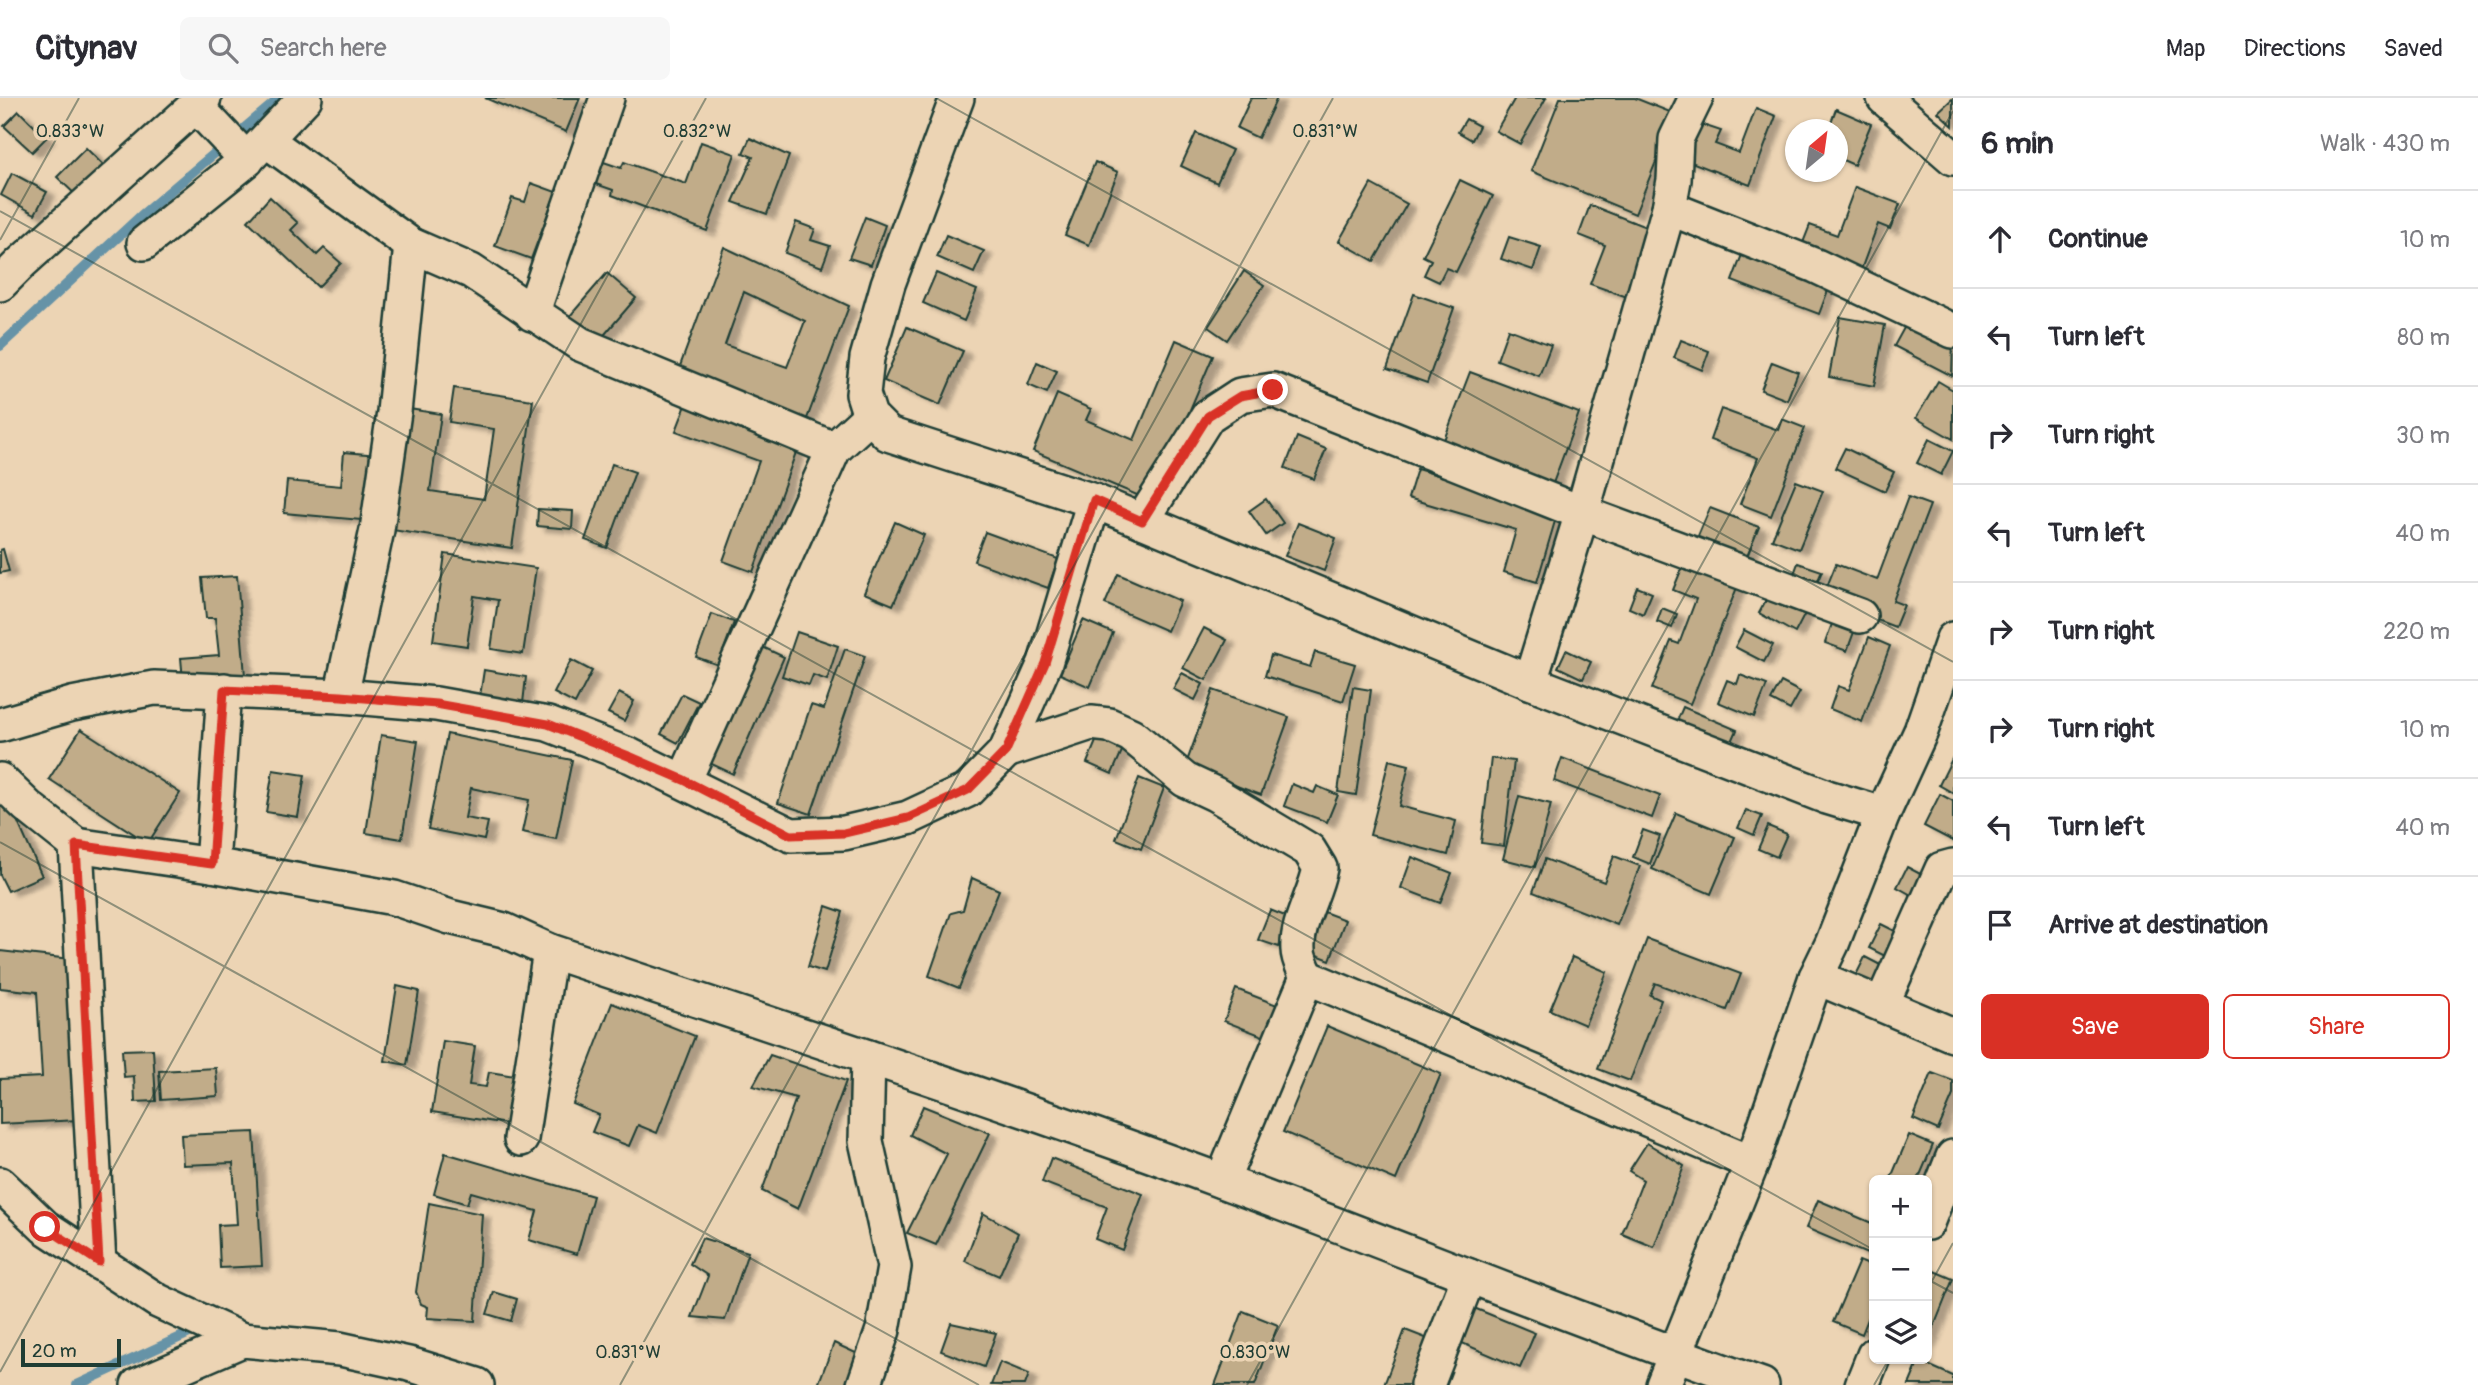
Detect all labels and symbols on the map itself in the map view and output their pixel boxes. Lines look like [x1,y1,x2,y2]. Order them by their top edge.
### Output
north arrow [1785,119,1848,182]
text: 0.833°W [36,120,104,143]
text: 0.832°W [663,120,731,143]
text: 0.831°W [1292,120,1358,143]
route end [1257,374,1288,405]
route start [29,1211,60,1242]
scale bar [21,1336,121,1368]
text: 0.831°W [595,1341,661,1364]
text: 0.830°W [1220,1341,1290,1364]

